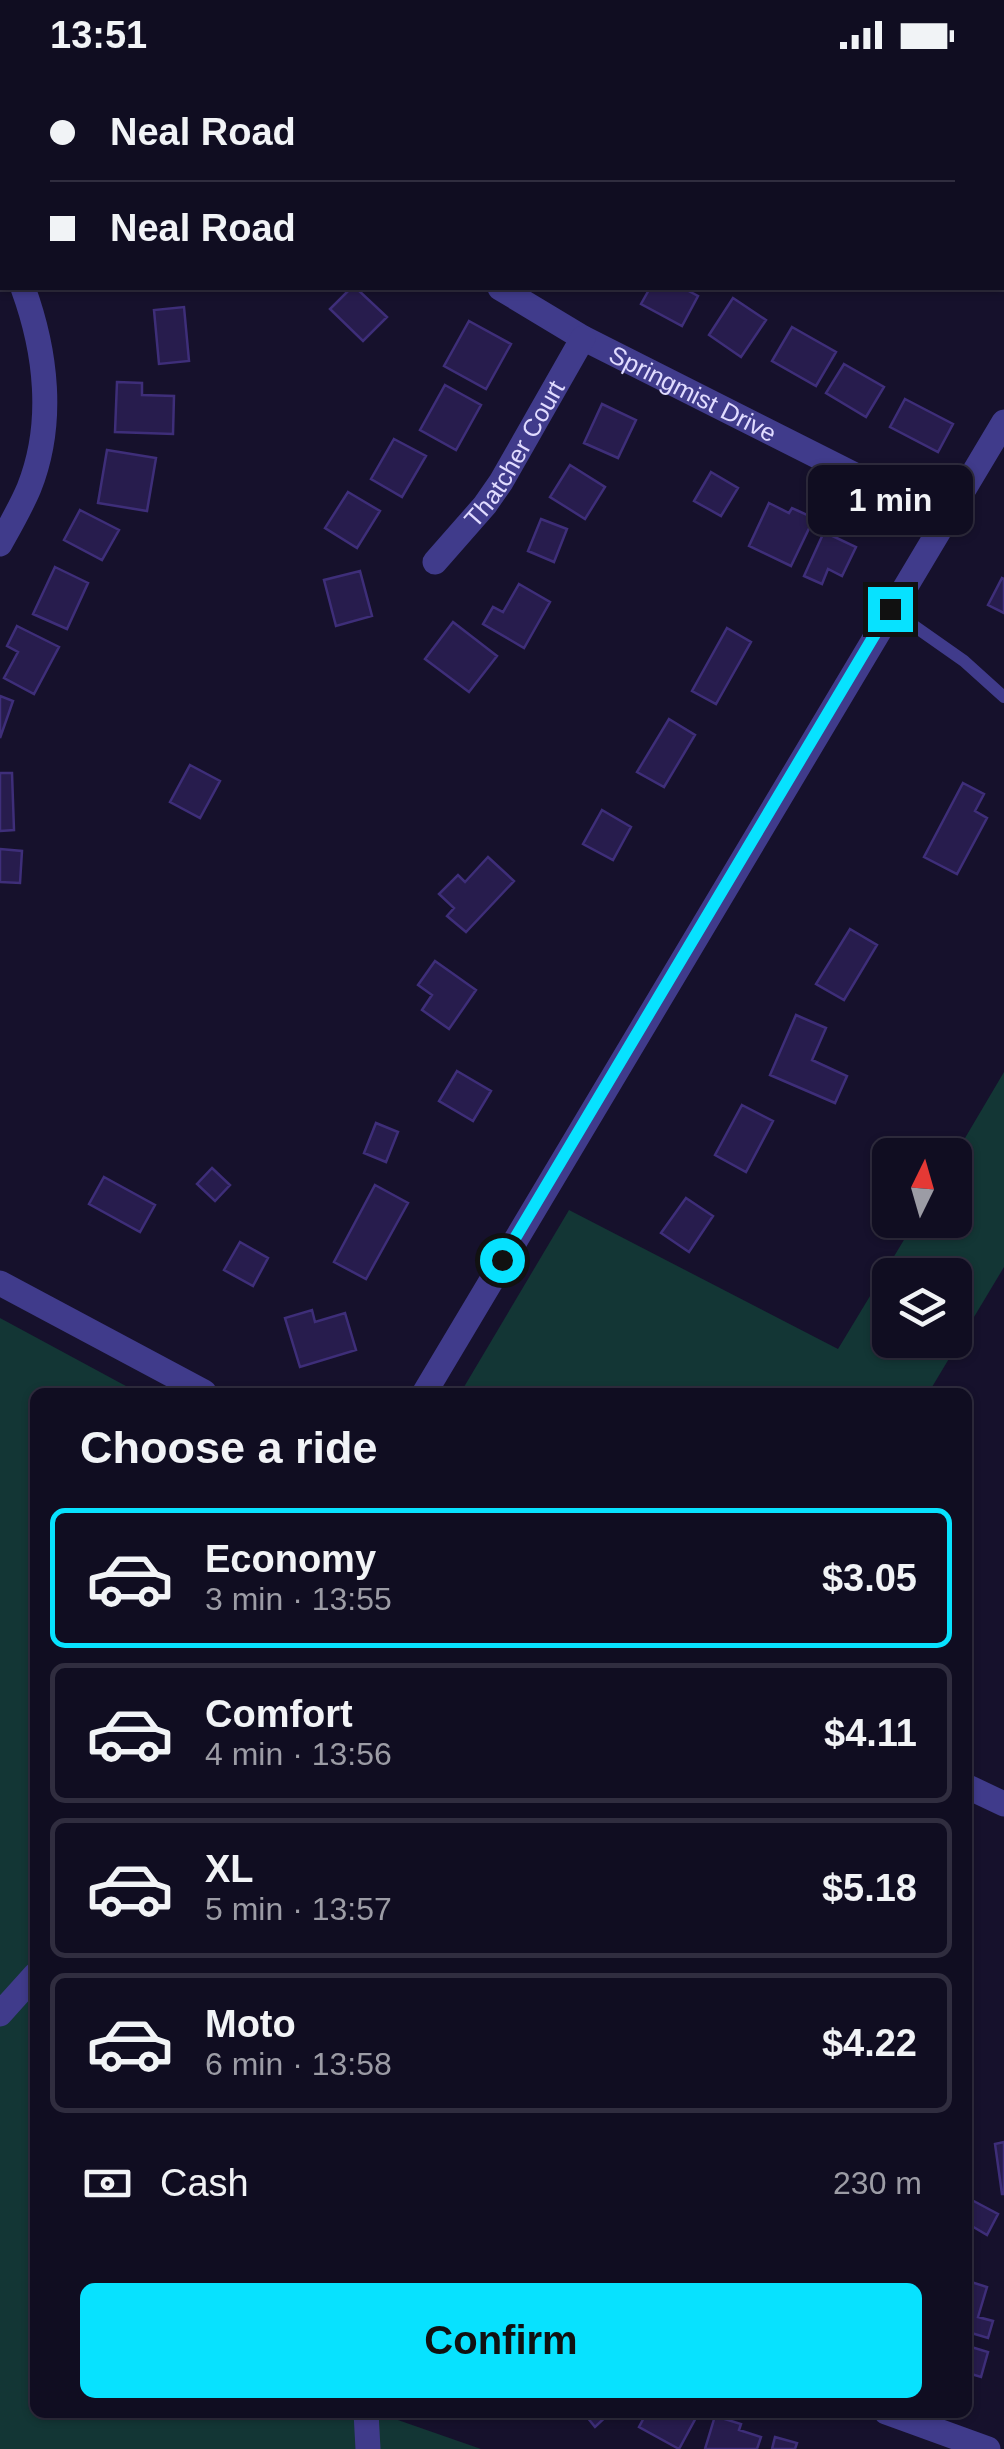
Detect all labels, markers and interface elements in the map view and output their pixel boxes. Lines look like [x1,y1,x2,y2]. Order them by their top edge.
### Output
text: 13:51 [50,14,147,56]
text: Neal Road [110,111,296,153]
text: Neal Road [110,207,296,249]
street label: Springmist Drive [605,340,781,447]
street label: Thatcher Court [459,375,570,532]
callout: 1 min [808,464,972,534]
text: 1 min [849,482,932,518]
route end [868,587,913,632]
north arrow [872,1138,972,1238]
map controls [872,1138,972,1358]
route start [480,1238,525,1283]
button: layers [872,1258,972,1358]
text: Choose a ride [80,1422,378,1473]
icon: car [85,1533,175,1623]
text: Economy [205,1538,376,1580]
text: $3.05 [822,1557,917,1599]
text: 3 min · 13:55 [205,1581,392,1617]
icon: car [85,1688,175,1778]
text: Comfort [205,1693,353,1735]
text: $4.11 [824,1712,917,1754]
text: 4 min · 13:56 [205,1736,392,1772]
icon: car [85,1843,175,1933]
text: XL [205,1848,254,1890]
text: $5.18 [822,1867,917,1909]
text: 5 min · 13:57 [205,1891,392,1927]
icon: car [85,1998,175,2088]
text: Moto [205,2003,296,2045]
text: $4.22 [822,2022,917,2064]
text: 6 min · 13:58 [205,2046,392,2082]
icon: cash [80,2156,135,2211]
text: Cash [160,2162,249,2204]
text: 230 m [833,2165,922,2201]
button: Confirm [80,2283,922,2398]

